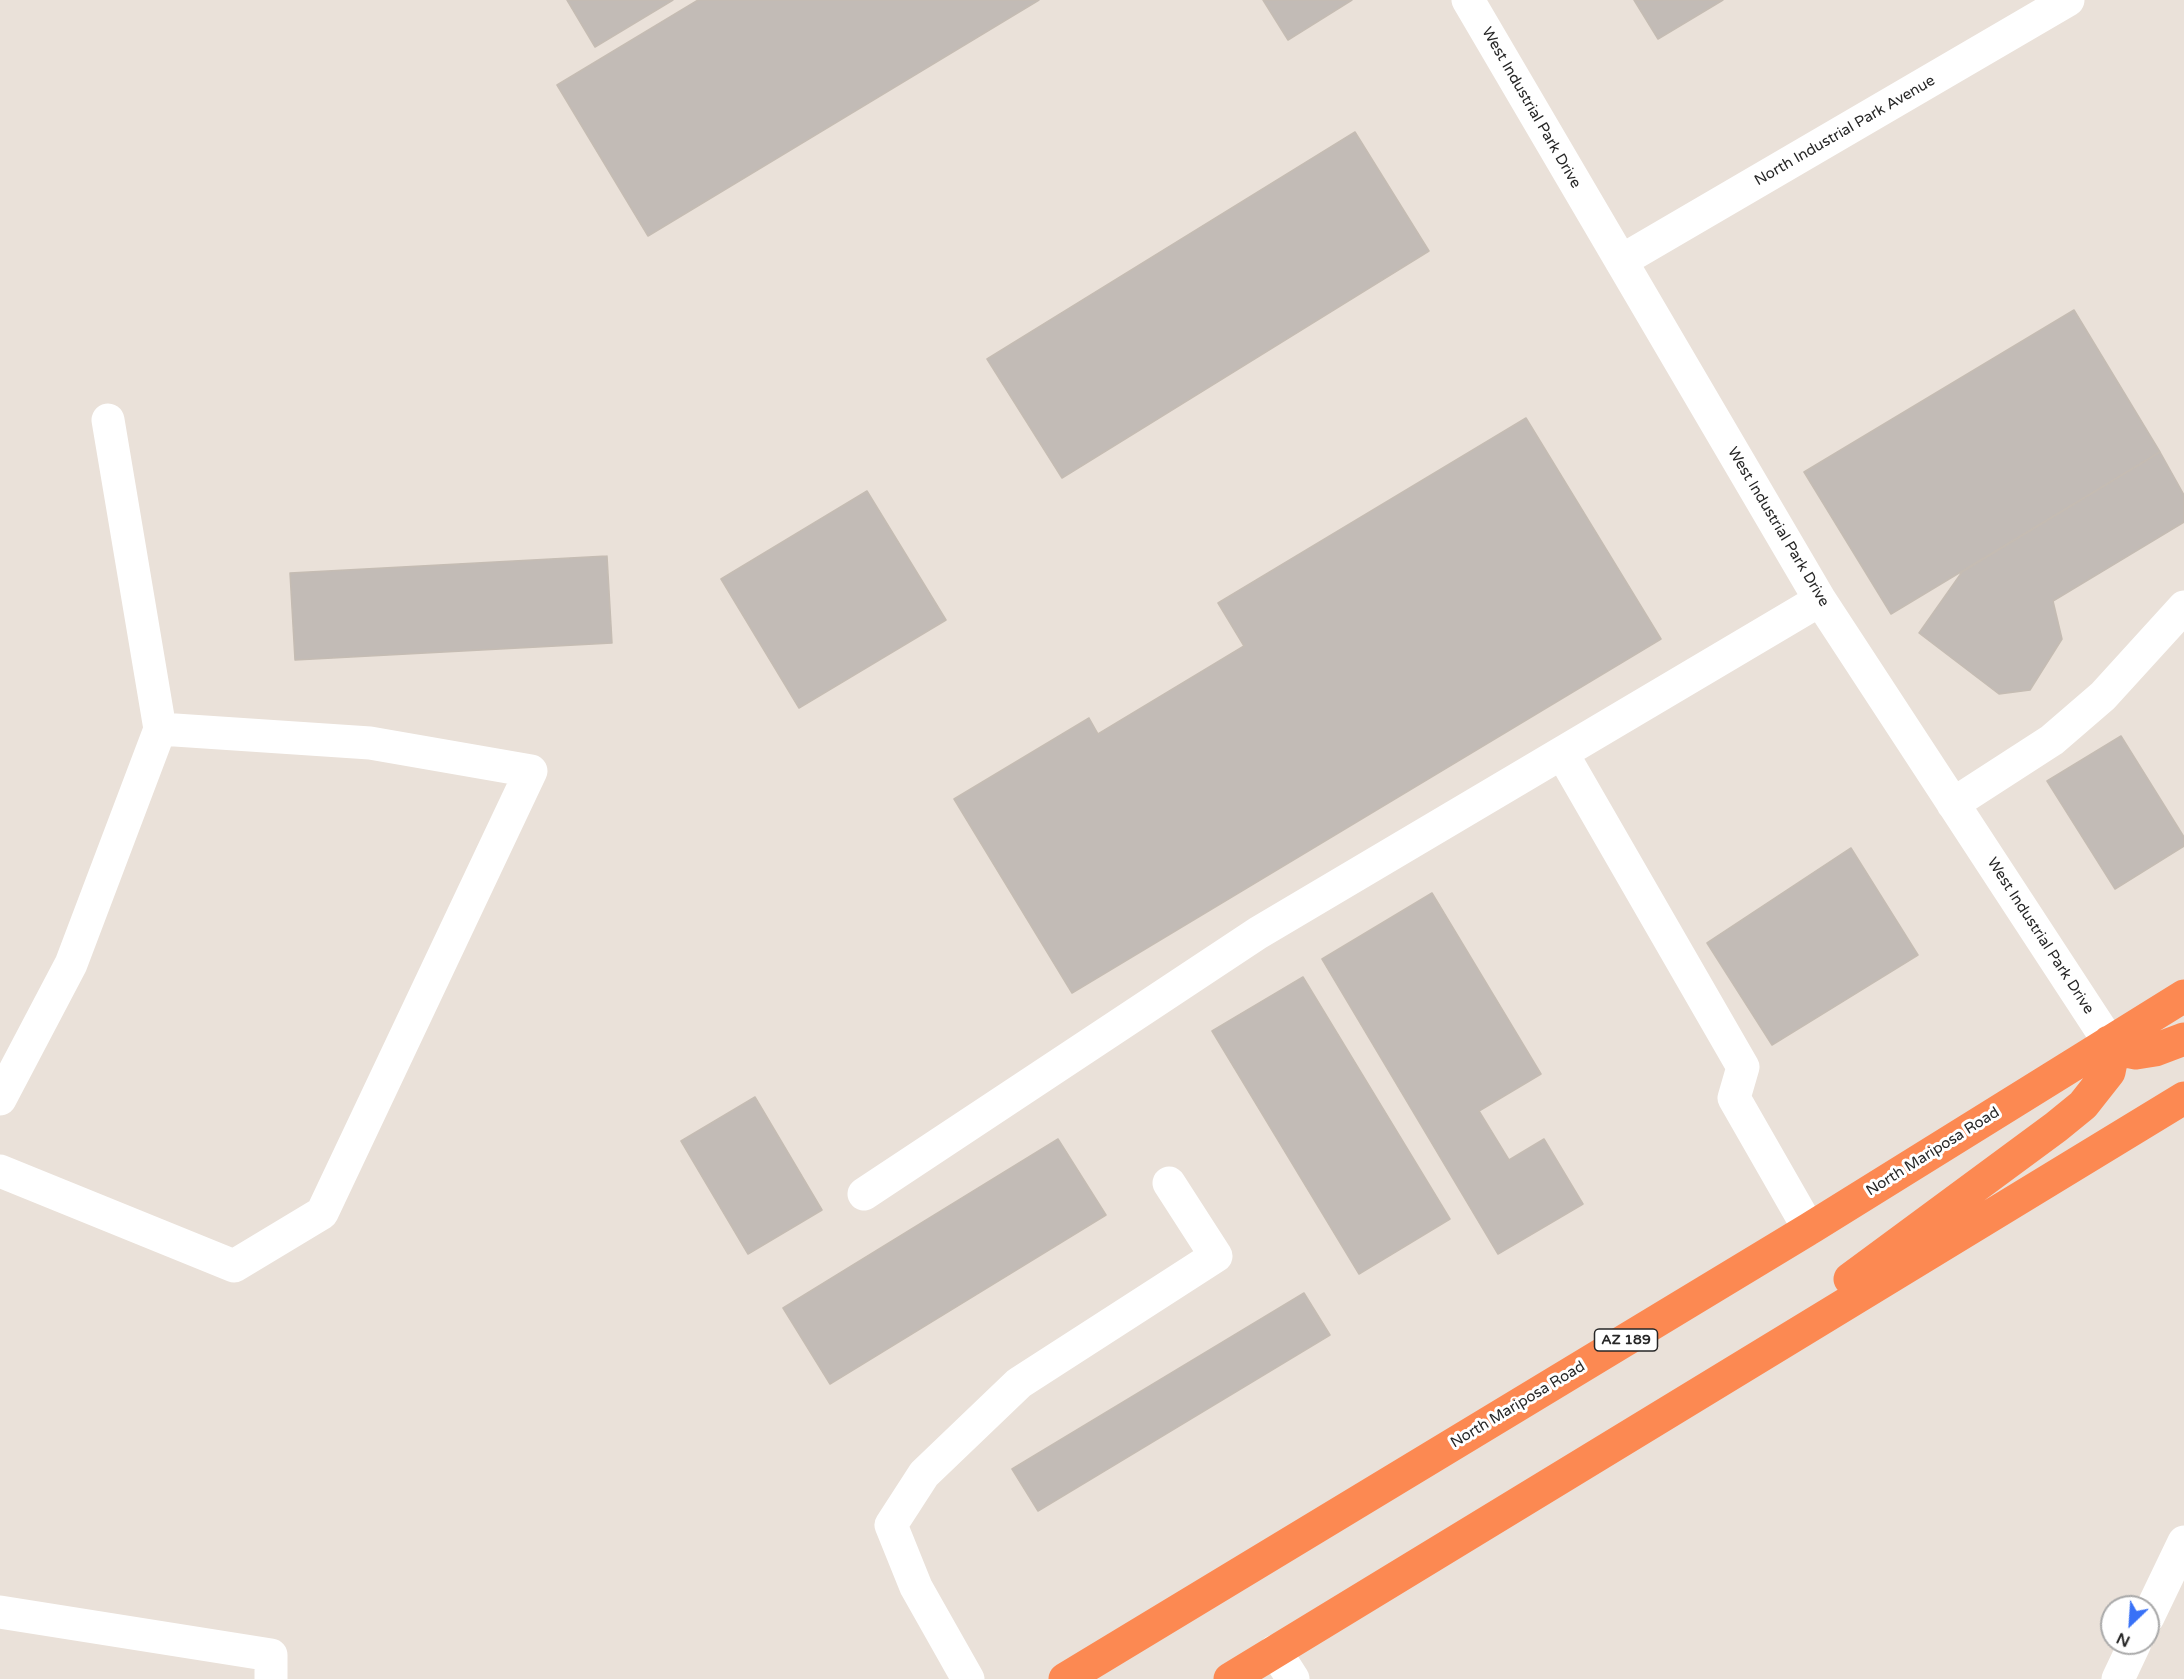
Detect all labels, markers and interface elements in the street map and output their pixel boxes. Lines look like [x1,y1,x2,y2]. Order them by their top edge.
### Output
street label: West Industrial Park Drive [1477,24,1585,192]
street label: North Industrial Park Avenue [1752,72,1938,190]
street label: West Industrial Park Drive [1723,444,1833,610]
street label: West Industrial Park Drive [1983,854,2097,1018]
street label: North Mariposa Road [1863,1104,2003,1200]
road number: AZ 189 [1594,1329,1658,1351]
street label: North Mariposa Road [1448,1358,1588,1452]
north arrow [2100,1595,2160,1655]
text: N [2113,1628,2133,1651]

